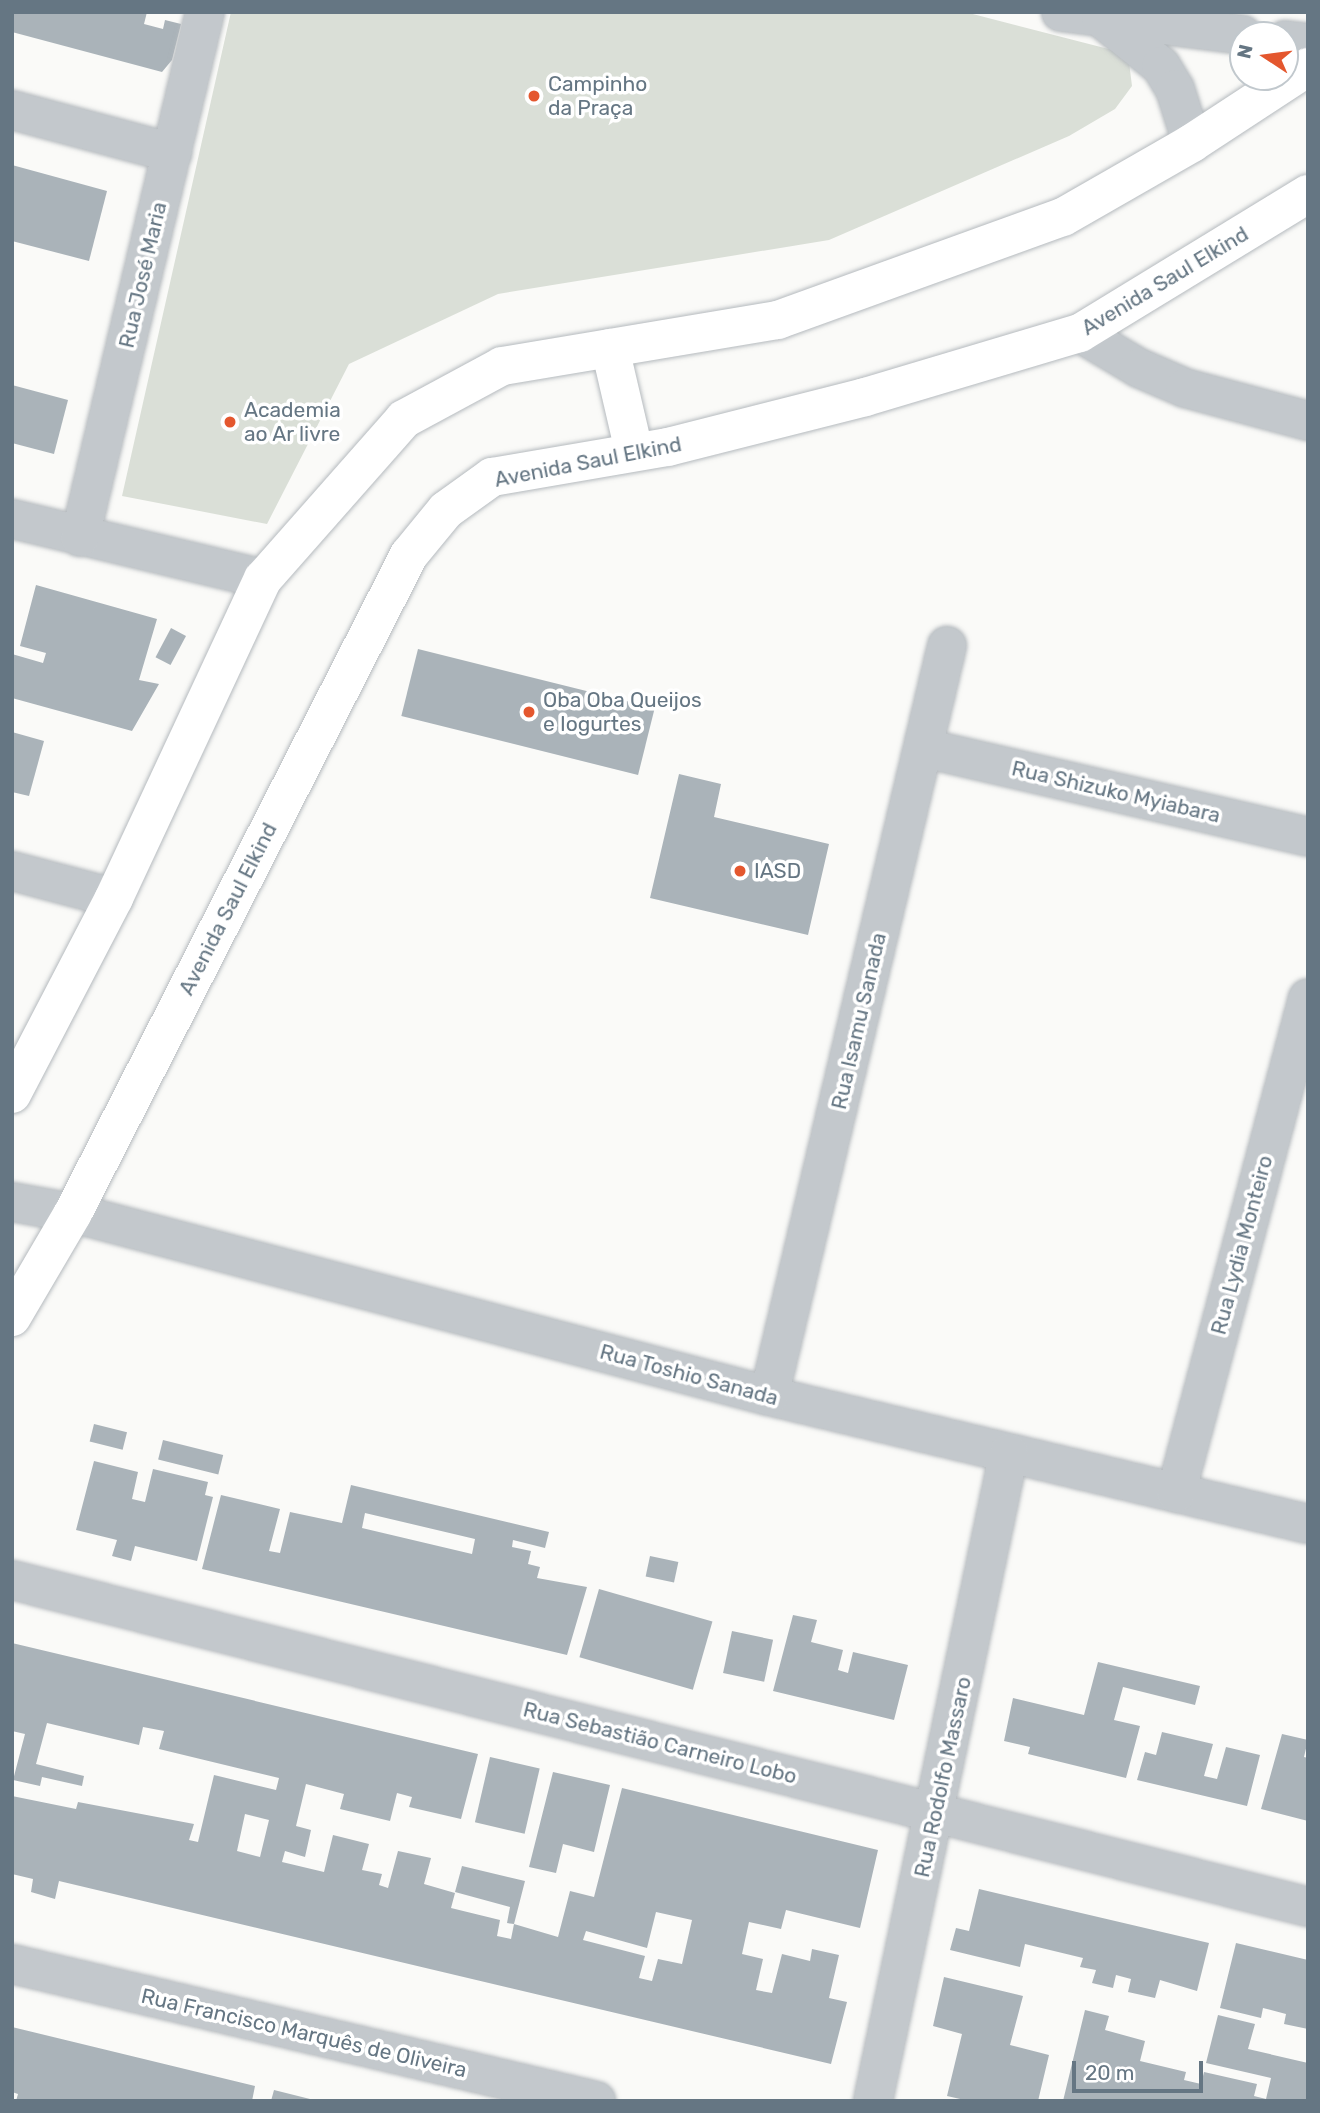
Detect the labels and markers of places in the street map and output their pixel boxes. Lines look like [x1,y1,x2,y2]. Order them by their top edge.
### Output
place label: Campinho da Praça [548,71,647,121]
marker: Campinho da Praça [526,88,542,104]
place label: Academia ao Ar livre [244,397,341,447]
marker: Academia ao Ar livre [222,414,238,430]
place label: Oba Oba Queijos e Iogurtes [543,687,702,737]
marker: Oba Oba Queijos e Iogurtes [521,704,537,720]
place label: IASD [754,858,801,884]
marker: IASD [732,863,748,879]

